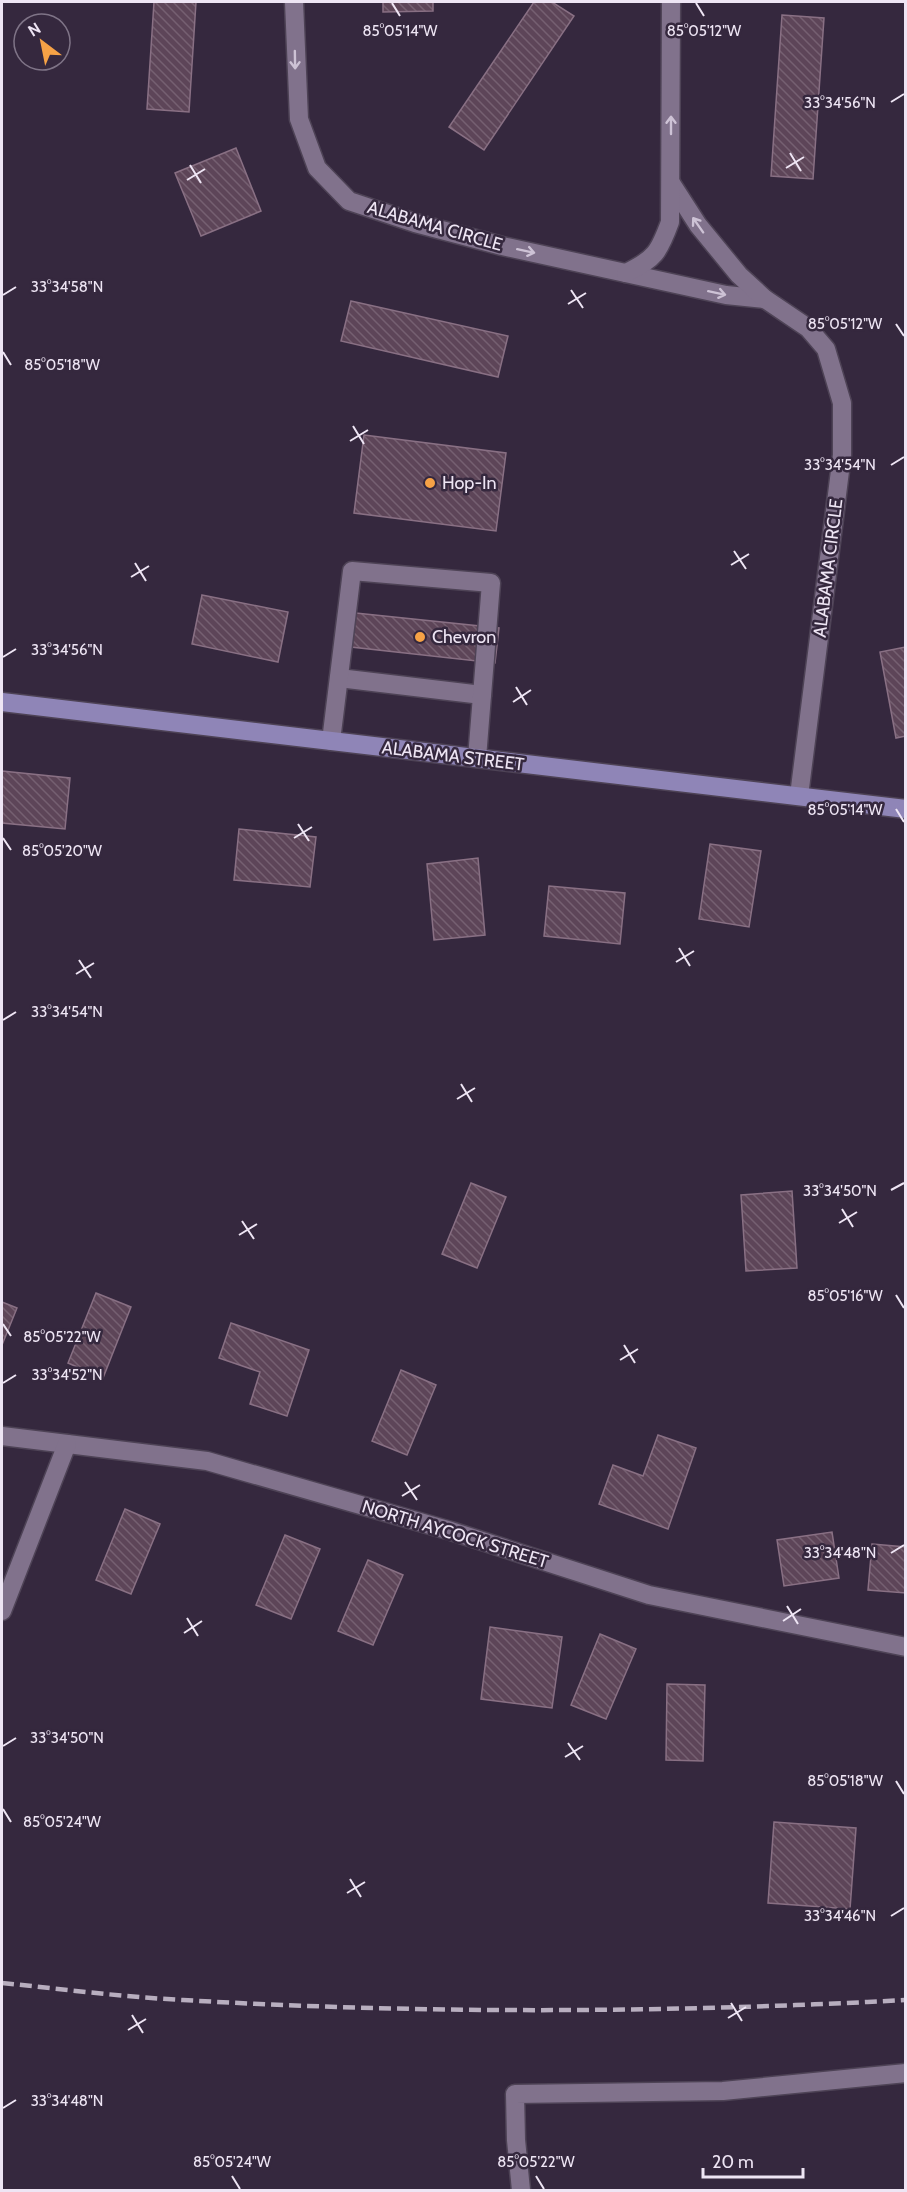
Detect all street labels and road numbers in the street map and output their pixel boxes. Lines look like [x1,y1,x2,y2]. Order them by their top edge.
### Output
street label: ALABAMA CIRCLE [365,196,505,256]
street label: ALABAMA CIRCLE [809,497,847,639]
street label: ALABAMA STREET [381,736,526,776]
street label: NORTH AYCOCK STREET [359,1495,551,1573]

